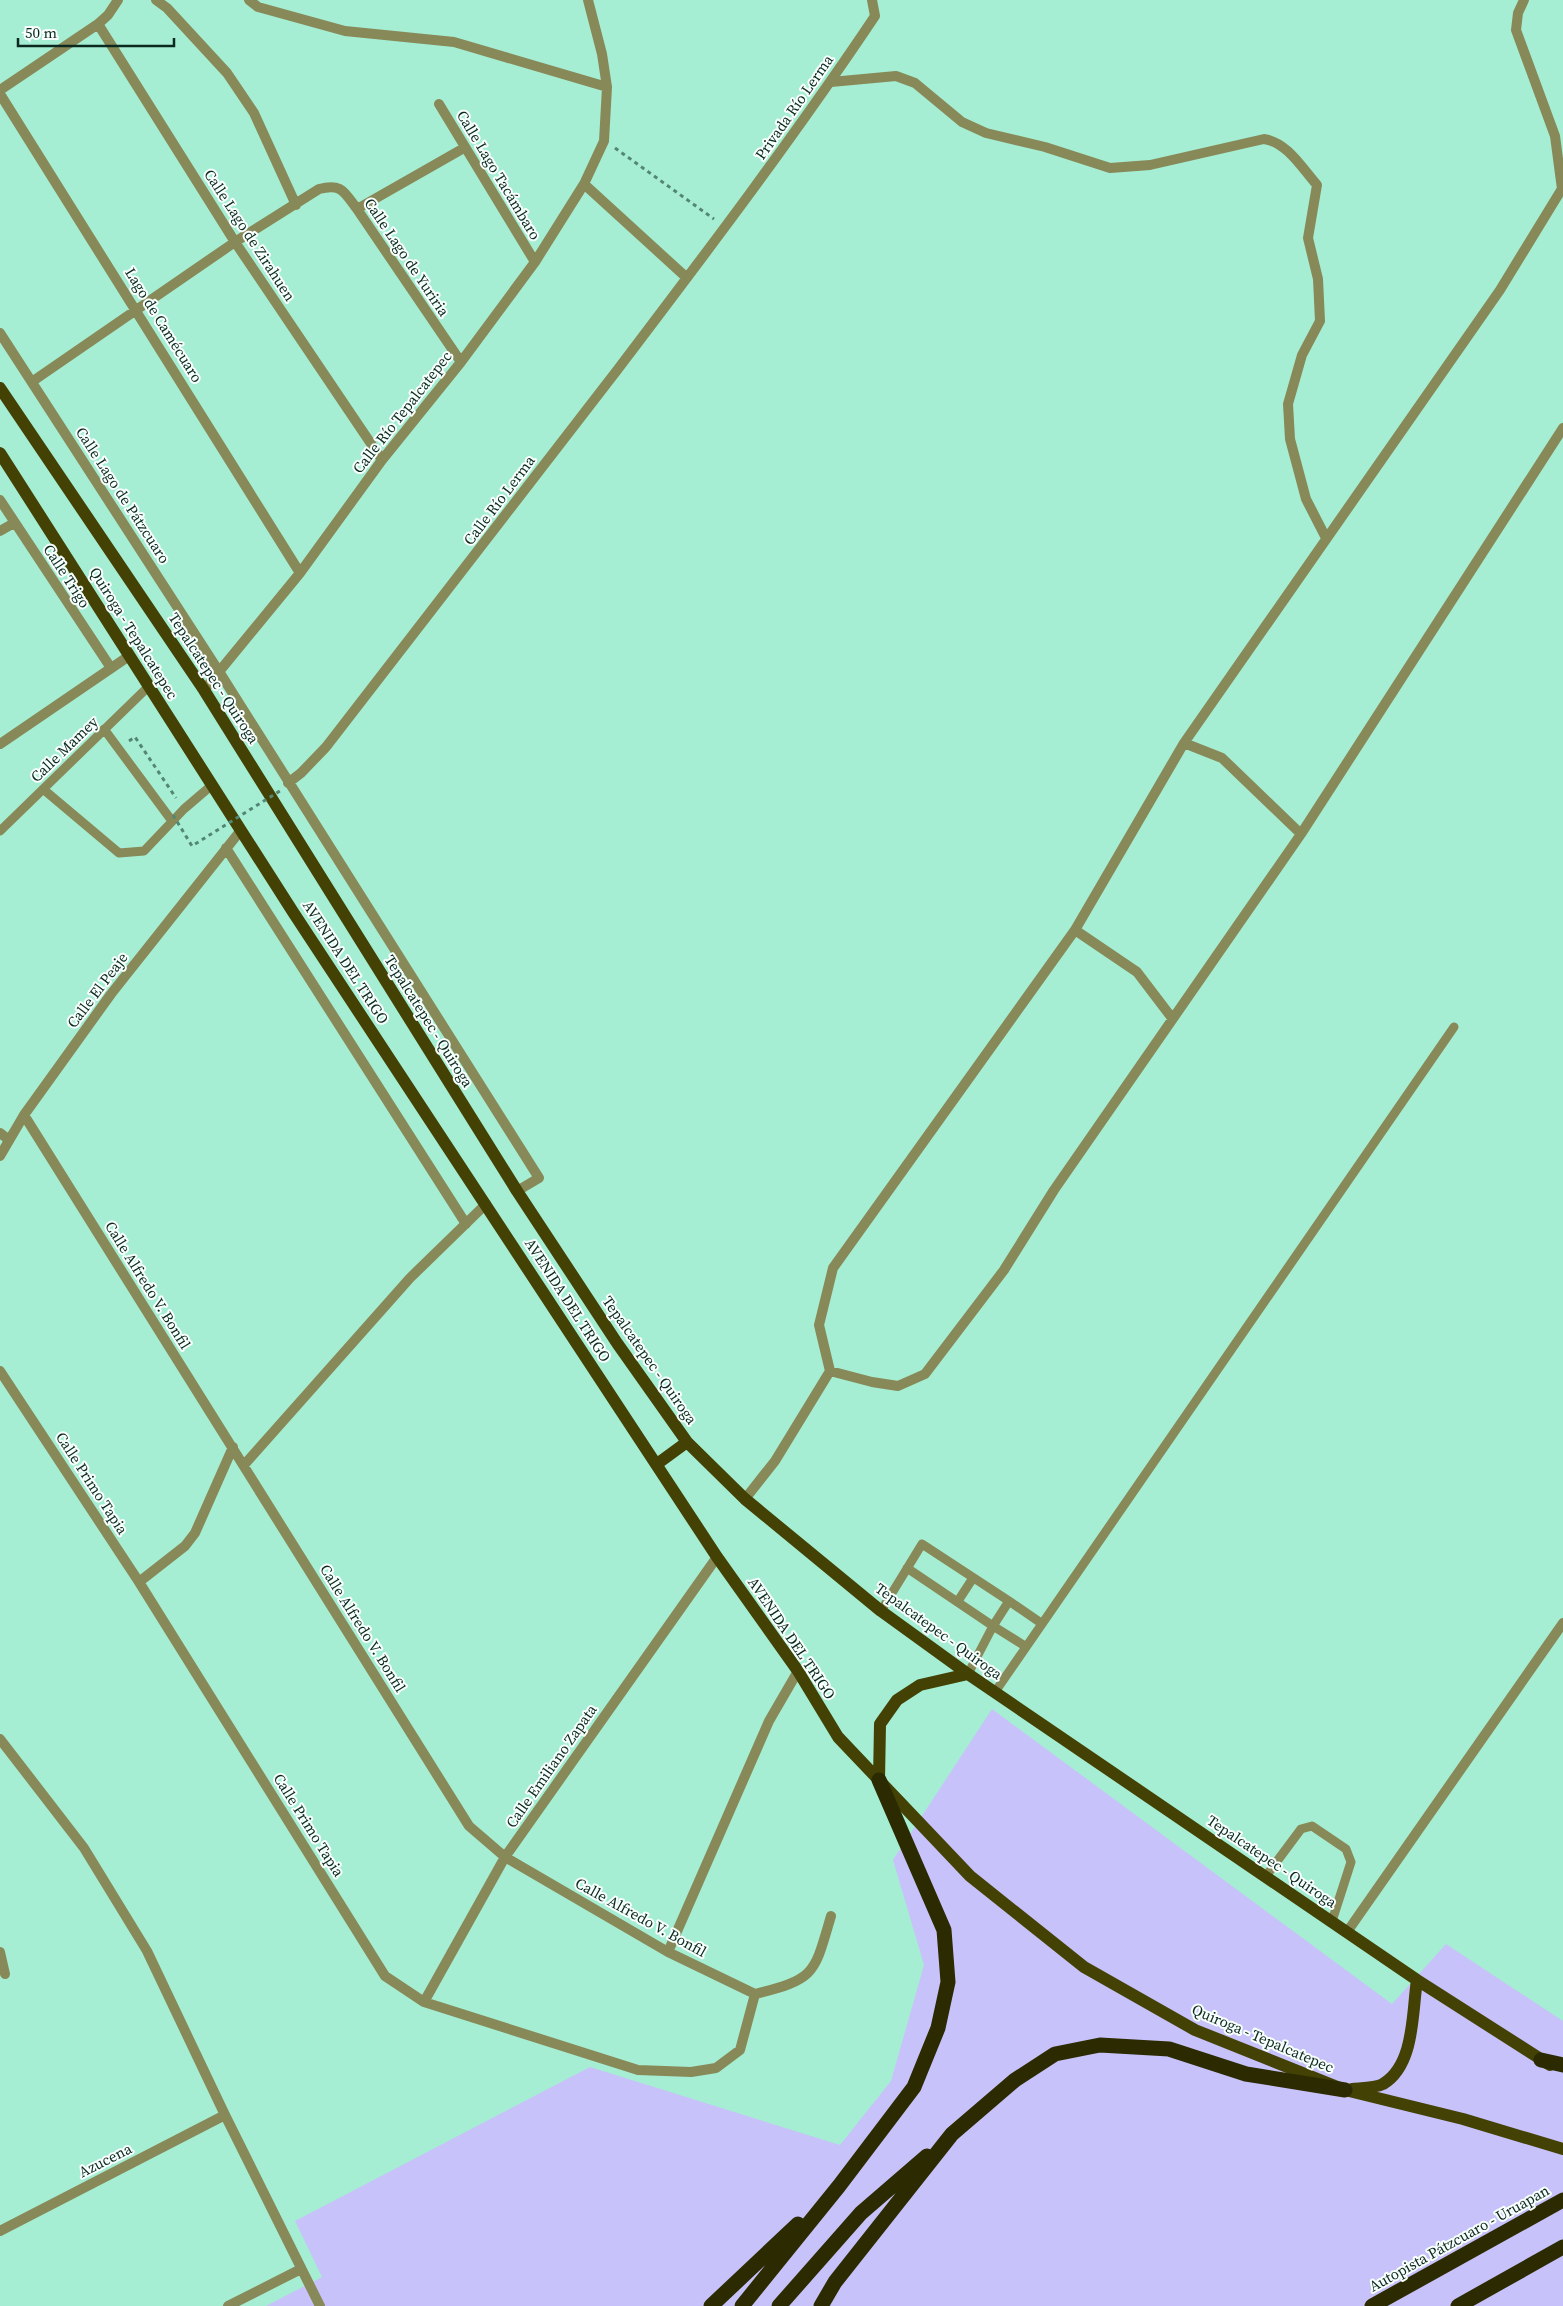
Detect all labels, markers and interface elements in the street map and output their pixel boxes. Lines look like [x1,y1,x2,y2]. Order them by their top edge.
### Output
scale bar [18,15,174,47]
text: 50 m [25,22,57,43]
street label: Privada Río Lerma [750,50,838,164]
street label: Calle Lago Tacámbaro [452,106,546,244]
street label: Calle Lago de Zirahuen [199,165,301,305]
street label: Calle Lago de Yuriria [360,194,455,321]
street label: Lago de Camécuaro [120,264,208,386]
street label: Calle Río Tepalcatepec [347,346,457,478]
street label: Calle Lago de Pátzcuaro [71,423,175,567]
street label: Calle Río Lerma [458,451,540,549]
street label: Calle Trigo [39,540,95,612]
street label: Quiroga - Tepalcatepec [85,563,183,703]
street label: Tepalcatepec - Quiroga [164,608,265,748]
street label: Calle Mamey [26,711,103,787]
street label: AVENIDA DEL TRIGO [298,896,394,1028]
street label: Calle El Peaje [62,948,133,1032]
street label: Tepalcatepec - Quiroga [380,951,478,1092]
street label: Calle Alfredo V. Bonfil [100,1217,196,1353]
street label: AVENIDA DEL TRIGO [520,1234,616,1366]
street label: Tepalcatepec - Quiroga [598,1292,703,1429]
street label: Calle Primo Tapia [51,1428,133,1539]
street label: Calle Alfredo V. Bonfil [315,1560,411,1696]
street label: AVENIDA DEL TRIGO [743,1573,841,1703]
street label: Tepalcatepec - Quiroga [871,1578,1007,1685]
street label: Calle Emiliano Zapata [501,1700,602,1832]
street label: Calle Primo Tapia [269,1769,349,1881]
street label: Tepalcatepec - Quiroga [1203,1810,1341,1913]
street label: Calle Alfredo V. Bonfil [572,1872,711,1962]
street label: Quiroga - Tepalcatepec [1189,1999,1337,2077]
street label: Azucena [75,2138,136,2182]
street label: Autopista Pátzcuaro - Uruapan [1365,2180,1553,2296]

